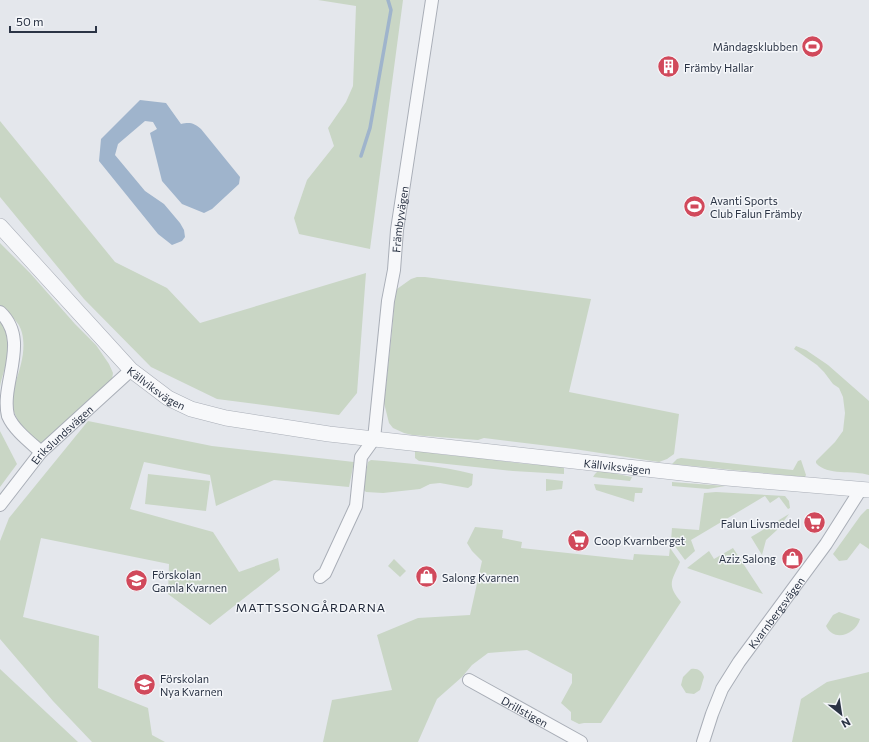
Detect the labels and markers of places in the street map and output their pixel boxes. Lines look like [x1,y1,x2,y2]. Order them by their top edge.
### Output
sports icon: Måndagsklubben [800,33,826,59]
place label: Måndagsklubben [712,40,798,53]
building icon: Främby Hallar [655,54,681,80]
place label: Främby Hallar [684,61,754,74]
sports icon: Avanti Sports Club Falun Främby [682,193,708,219]
place label: Avanti Sports Club Falun Främby [710,194,802,220]
supermarket icon: Falun Livsmedel [802,510,828,536]
place label: Falun Livsmedel [721,517,800,530]
supermarket icon: Coop Kvarnberget [566,527,592,553]
place label: Coop Kvarnberget [594,534,686,547]
shop icon: Aziz Salong [779,545,805,571]
place label: Aziz Salong [719,552,776,565]
shop icon: Salong Kvarnen [414,564,440,590]
school or university icon: Förskolan Gamla Kvarnen [123,567,149,593]
place label: Förskolan Gamla Kvarnen [152,568,227,594]
place label: Salong Kvarnen [442,571,519,584]
school or university icon: Förskolan Nya Kvarnen [131,671,157,697]
place label: Förskolan Nya Kvarnen [160,672,223,698]

